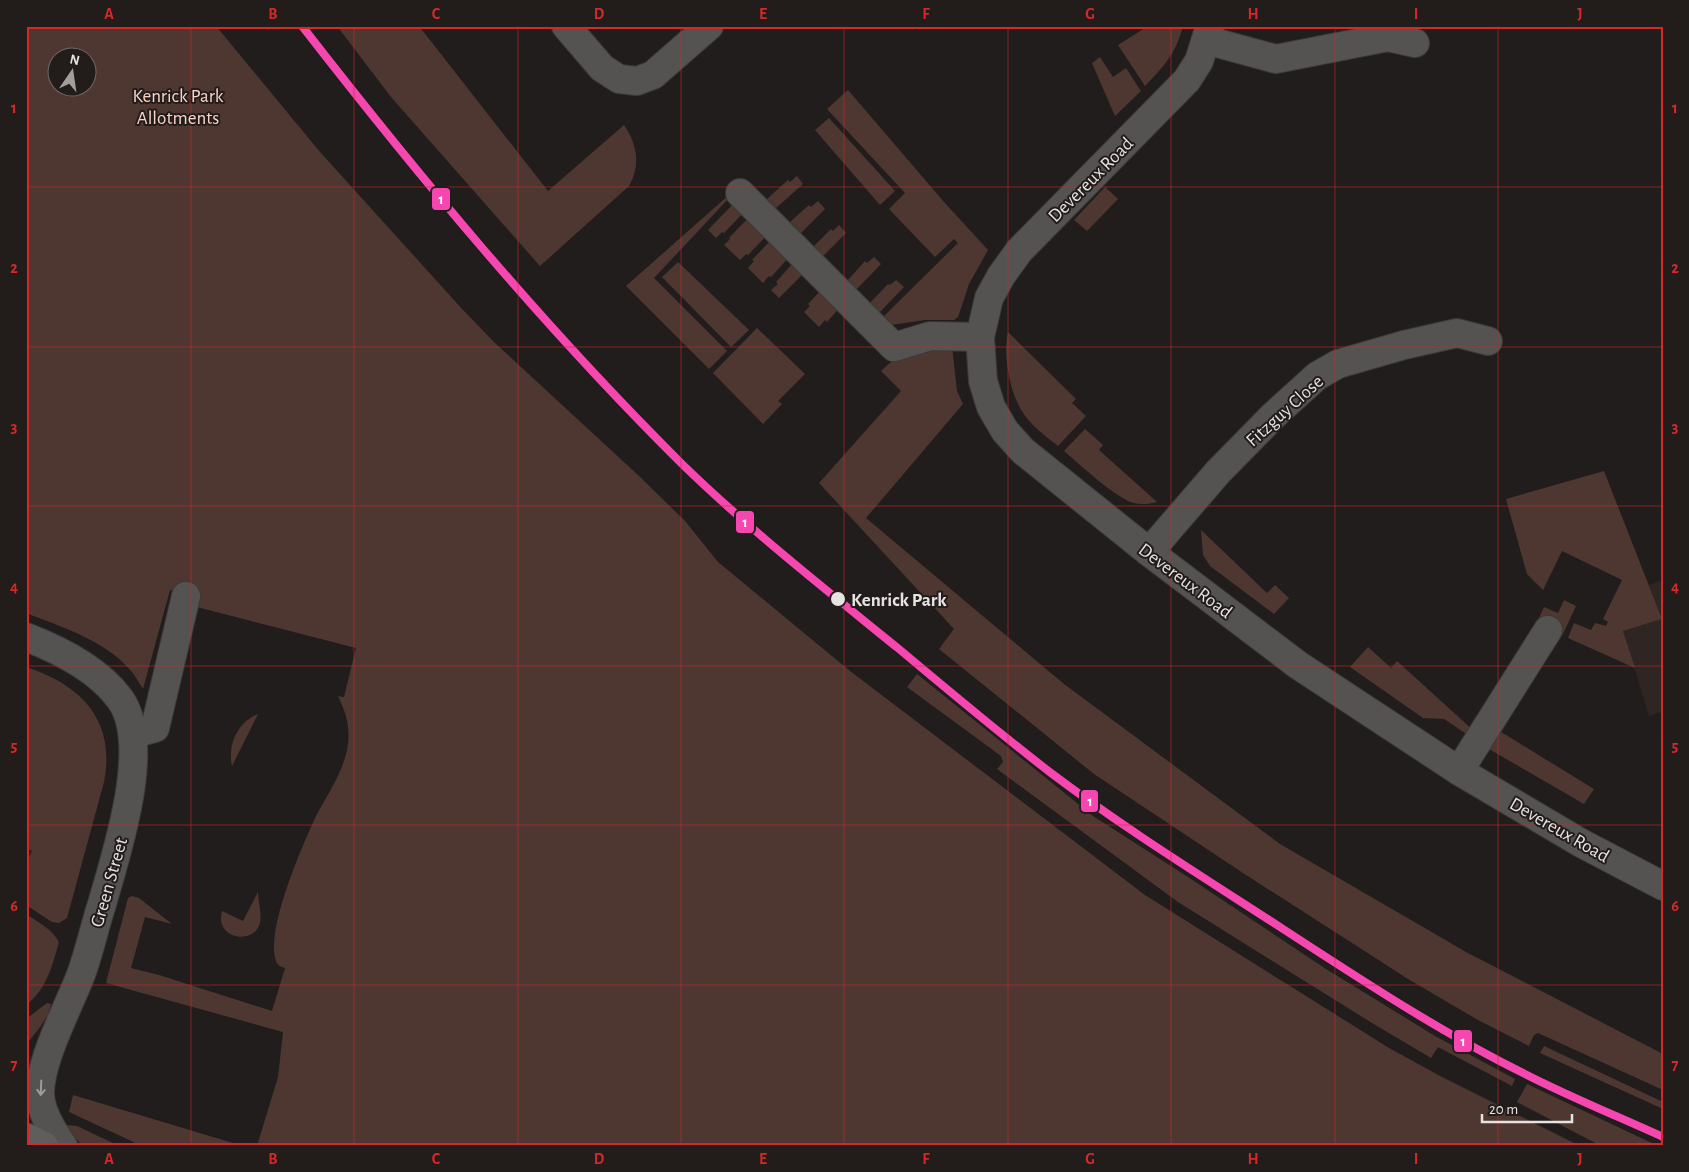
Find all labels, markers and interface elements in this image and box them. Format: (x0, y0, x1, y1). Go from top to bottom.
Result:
text: A (104, 6, 114, 22)
text: B (268, 6, 278, 22)
text: C (432, 6, 441, 22)
text: D (594, 6, 605, 22)
text: E (759, 6, 767, 22)
text: F (922, 6, 930, 22)
text: G (1085, 6, 1095, 22)
text: H (1247, 6, 1259, 22)
text: I (1414, 6, 1418, 22)
text: J (1577, 6, 1583, 22)
north arrow (48, 48, 98, 98)
text: N (68, 52, 81, 68)
park label: Kenrick Park Allotments (133, 87, 224, 128)
text: 1 (11, 100, 17, 116)
text: 1 (1672, 100, 1678, 116)
street label: Devereux Road (1045, 134, 1137, 226)
line badge: 1 (431, 187, 451, 211)
text: 1 (438, 193, 444, 207)
text: 2 (10, 260, 18, 276)
text: 2 (1671, 260, 1679, 276)
street label: Fitzguy Close (1243, 372, 1327, 450)
text: 3 (11, 419, 18, 435)
text: 3 (1672, 419, 1679, 435)
line badge: 1 (735, 510, 755, 534)
text: 1 (742, 516, 748, 530)
street label: Devereux Road (1135, 540, 1235, 622)
text: 4 (10, 579, 18, 595)
text: 4 (1671, 579, 1679, 595)
marker: Kenrick Park (829, 590, 847, 608)
place label: Kenrick Park (851, 591, 947, 610)
text: 5 (11, 738, 18, 754)
text: 5 (1672, 738, 1679, 754)
line badge: 1 (1080, 789, 1099, 813)
street label: Devereux Road (1506, 794, 1612, 866)
text: 1 (1087, 795, 1093, 809)
street label: Green Street (88, 835, 131, 929)
text: 6 (10, 898, 18, 914)
text: 6 (1671, 898, 1679, 914)
line badge: 1 (1453, 1029, 1473, 1053)
text: 1 (1460, 1035, 1466, 1049)
text: 7 (11, 1057, 18, 1073)
text: 7 (1672, 1057, 1679, 1073)
one-way arrow (36, 1080, 46, 1096)
scale bar (1482, 1092, 1572, 1124)
text: 20 m (1489, 1102, 1518, 1117)
text: A (104, 1151, 114, 1167)
text: B (268, 1151, 278, 1167)
text: C (432, 1151, 441, 1167)
text: D (594, 1151, 605, 1167)
text: E (759, 1151, 767, 1167)
text: F (922, 1151, 930, 1167)
text: G (1085, 1151, 1095, 1167)
text: H (1247, 1151, 1259, 1167)
text: I (1414, 1151, 1418, 1167)
text: J (1577, 1151, 1583, 1167)

